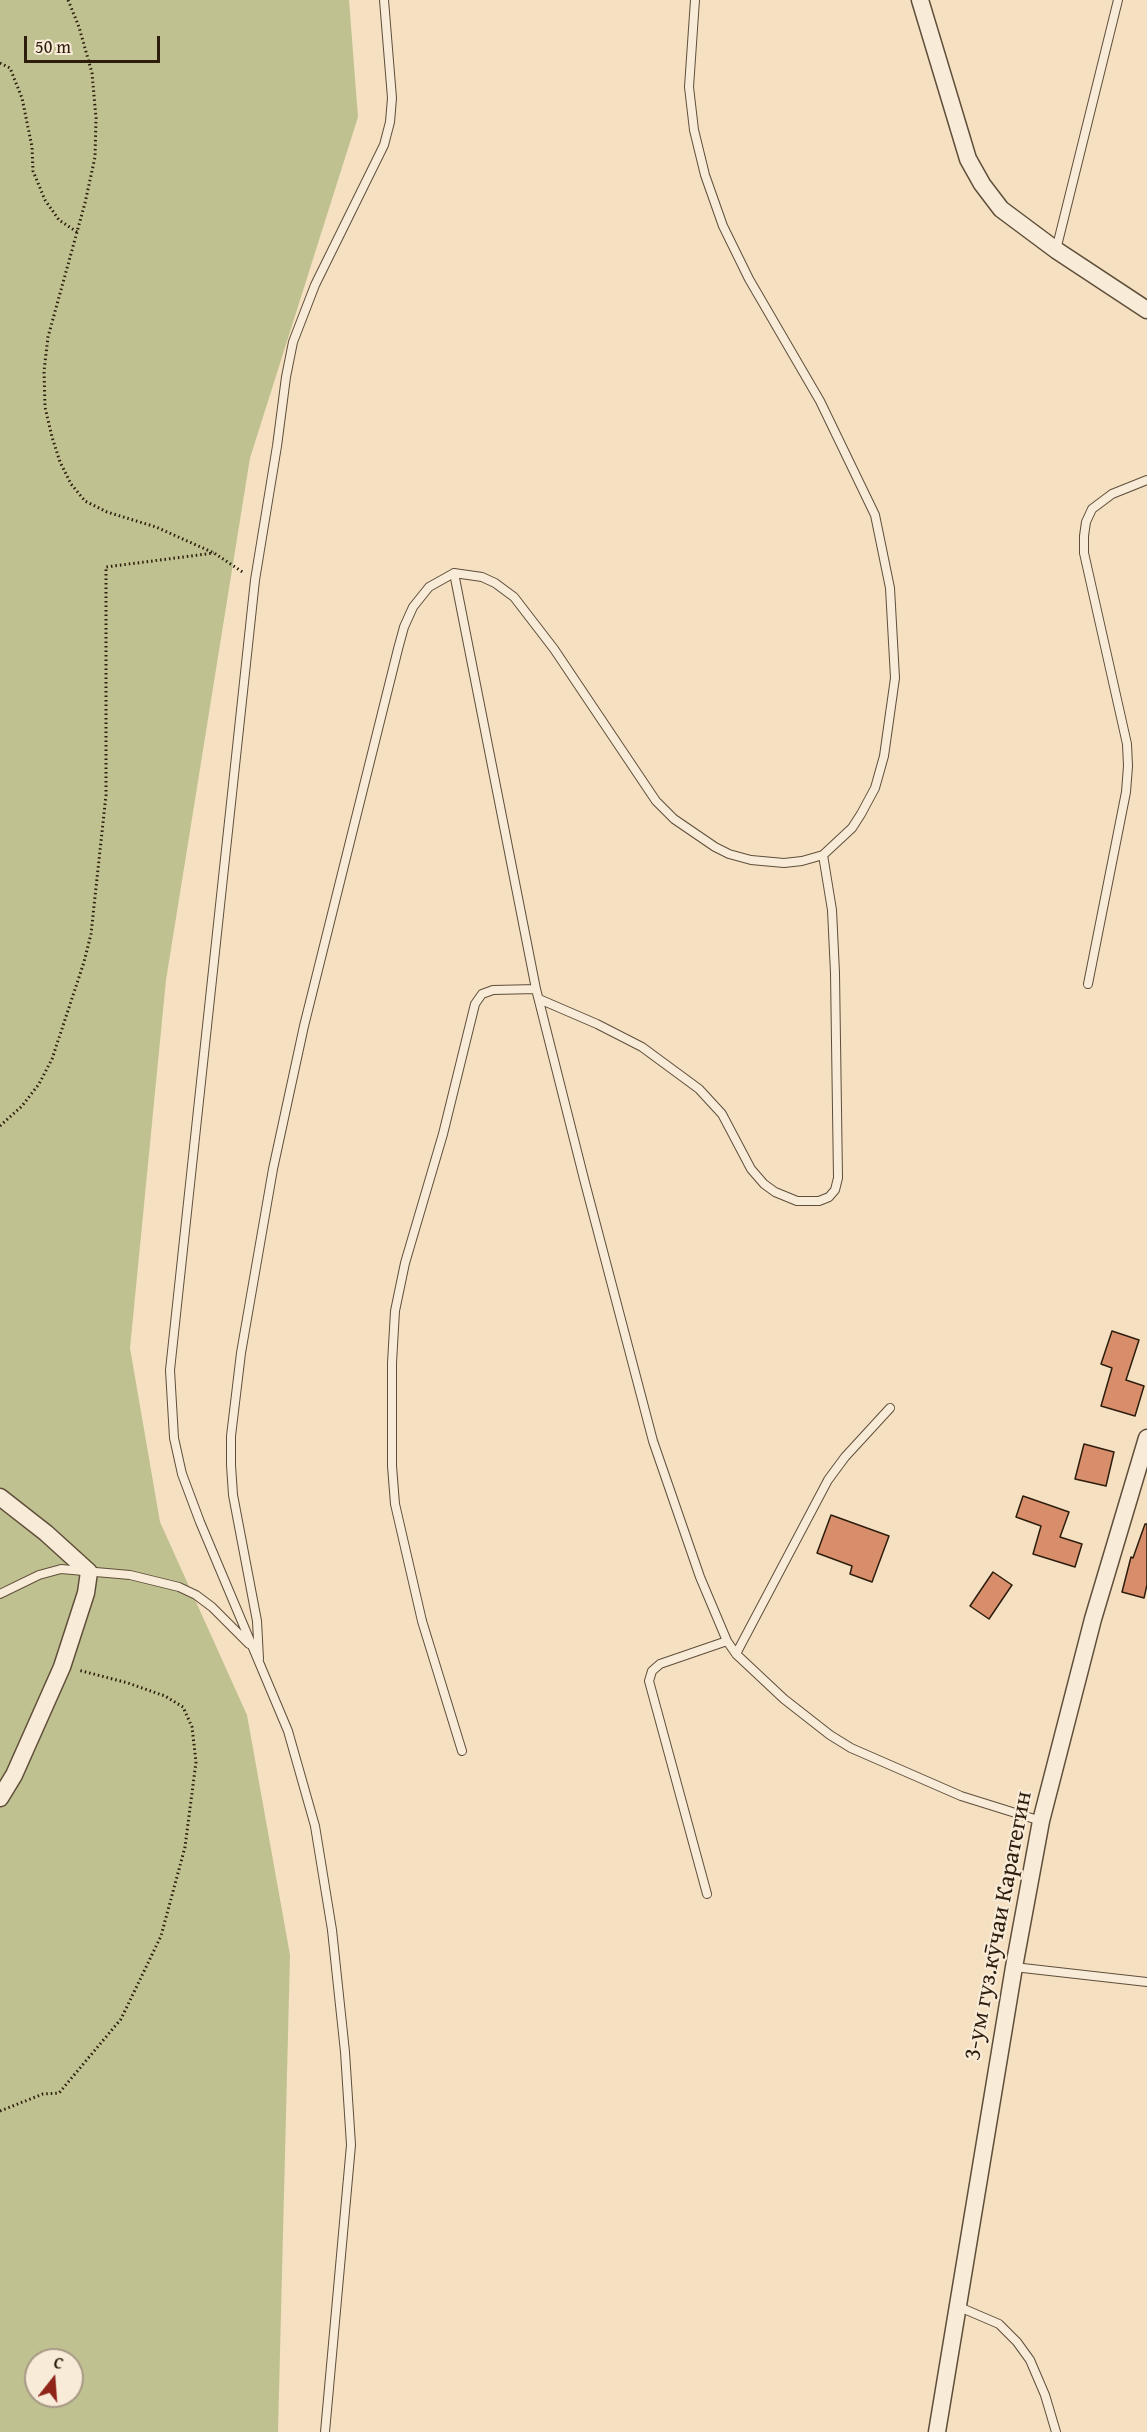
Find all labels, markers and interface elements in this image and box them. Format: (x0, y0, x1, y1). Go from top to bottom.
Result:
scale bar (27, 24, 164, 62)
text: 50 m (35, 33, 71, 60)
street label: 3-ум гуз.кӯчаи Каратегин (959, 1789, 1039, 2063)
north arrow (24, 2348, 84, 2408)
text: С (51, 2350, 67, 2375)

